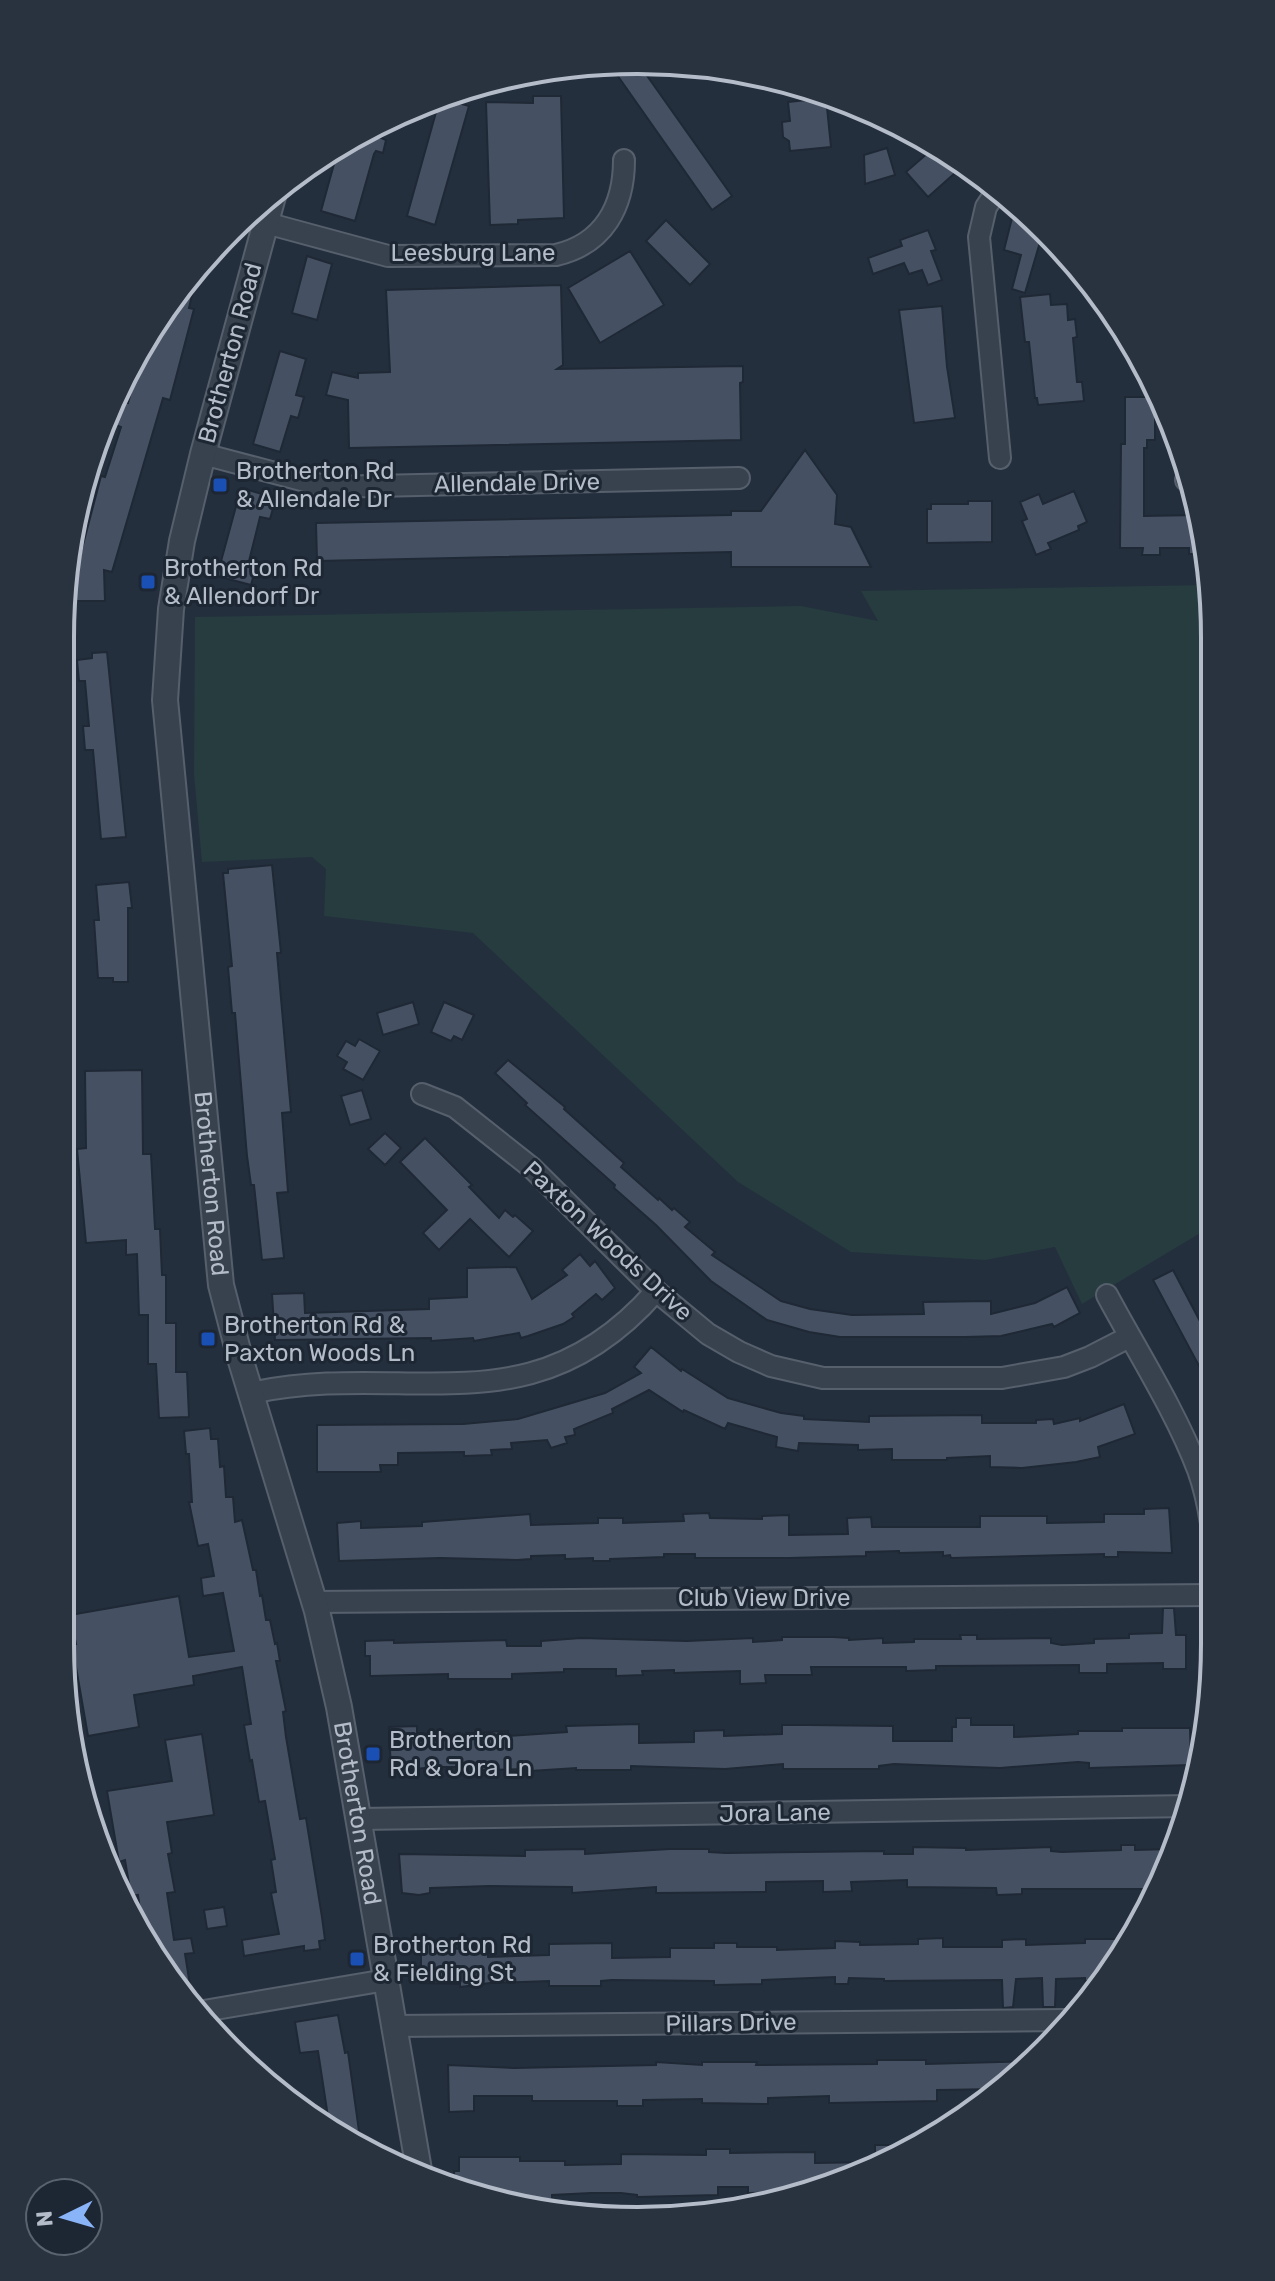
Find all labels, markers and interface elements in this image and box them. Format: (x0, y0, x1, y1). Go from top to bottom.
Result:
street label: Leesburg Lane (391, 239, 555, 267)
street label: Brotherton Road (192, 260, 268, 446)
place label: Brotherton Rd & Allendale Dr (236, 457, 395, 513)
street label: Allendale Drive (434, 468, 600, 498)
marker: Brotherton Rd & Allendale Dr (211, 476, 229, 494)
place label: Brotherton Rd & Allendorf Dr (164, 554, 323, 610)
marker: Brotherton Rd & Allendorf Dr (139, 573, 157, 591)
street label: Brotherton Road (189, 1090, 234, 1277)
street label: Paxton Woods Drive (518, 1155, 698, 1327)
place label: Brotherton Rd & Paxton Woods Ln (224, 1311, 415, 1367)
marker: Brotherton Rd & Paxton Woods Ln (199, 1330, 217, 1348)
street label: Club View Drive (678, 1584, 850, 1612)
street label: Brotherton Road (328, 1719, 387, 1907)
place label: Brotherton Rd & Jora Ln (389, 1726, 532, 1782)
marker: Brotherton Rd & Jora Ln (364, 1745, 382, 1763)
street label: Jora Lane (719, 1798, 831, 1828)
place label: Brotherton Rd & Fielding St (373, 1931, 532, 1987)
marker: Brotherton Rd & Fielding St (348, 1950, 366, 1968)
street label: Pillars Drive (665, 2008, 797, 2038)
north arrow (24, 2177, 104, 2257)
text: N (30, 2210, 59, 2228)

